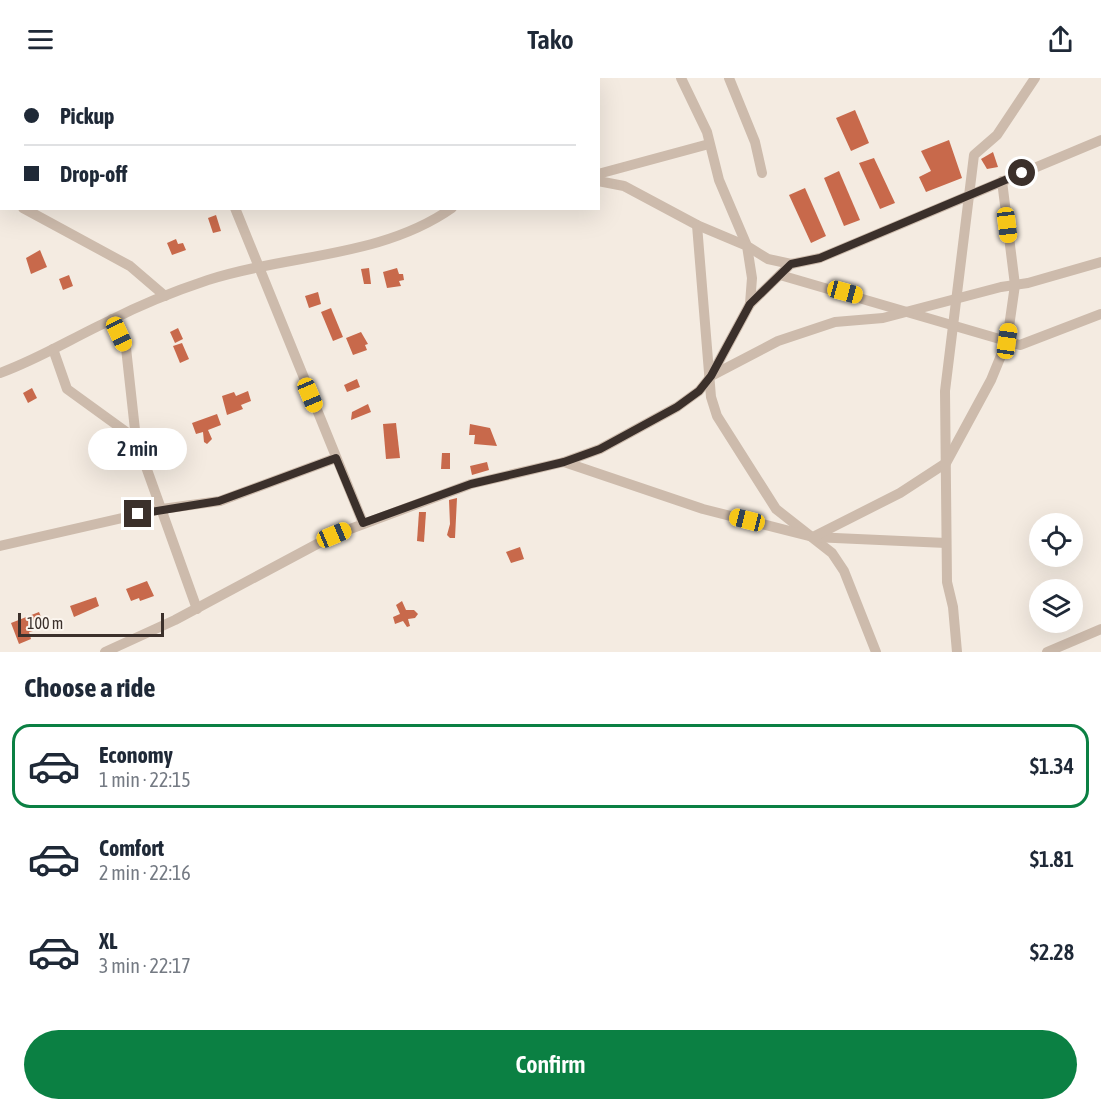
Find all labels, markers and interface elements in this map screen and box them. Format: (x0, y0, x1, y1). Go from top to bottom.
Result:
icon: menu (24, 23, 57, 56)
icon: share (1044, 23, 1077, 56)
text: Tako (527, 24, 574, 55)
text: Pickup (60, 103, 115, 129)
route start (1008, 159, 1035, 186)
text: Drop-off (60, 161, 127, 187)
car (996, 206, 1018, 244)
car (825, 279, 865, 305)
car (103, 314, 135, 354)
car (996, 322, 1018, 360)
car (295, 375, 325, 415)
callout: 2 min (88, 427, 188, 469)
text: 2 min (117, 437, 158, 460)
route end (124, 500, 151, 527)
car (727, 507, 767, 533)
map controls (1029, 513, 1083, 633)
button: locate (1029, 513, 1083, 567)
car (314, 520, 354, 550)
button: layers (1029, 579, 1083, 633)
scale bar (18, 610, 164, 638)
text: 100 m (27, 614, 63, 632)
text: Choose a ride (24, 672, 156, 703)
icon: car (27, 739, 81, 793)
text: Economy (99, 742, 173, 768)
text: $1.34 (1030, 753, 1074, 779)
text: 1 min · 22:15 (99, 768, 191, 791)
icon: car (27, 832, 81, 886)
text: Comfort (99, 835, 164, 861)
text: $1.81 (1030, 846, 1074, 872)
text: 2 min · 22:16 (99, 861, 191, 884)
icon: car (27, 925, 81, 979)
text: XL (99, 928, 117, 954)
text: $2.28 (1030, 939, 1074, 965)
text: 3 min · 22:17 (99, 954, 191, 977)
button: Confirm (24, 1030, 1077, 1099)

